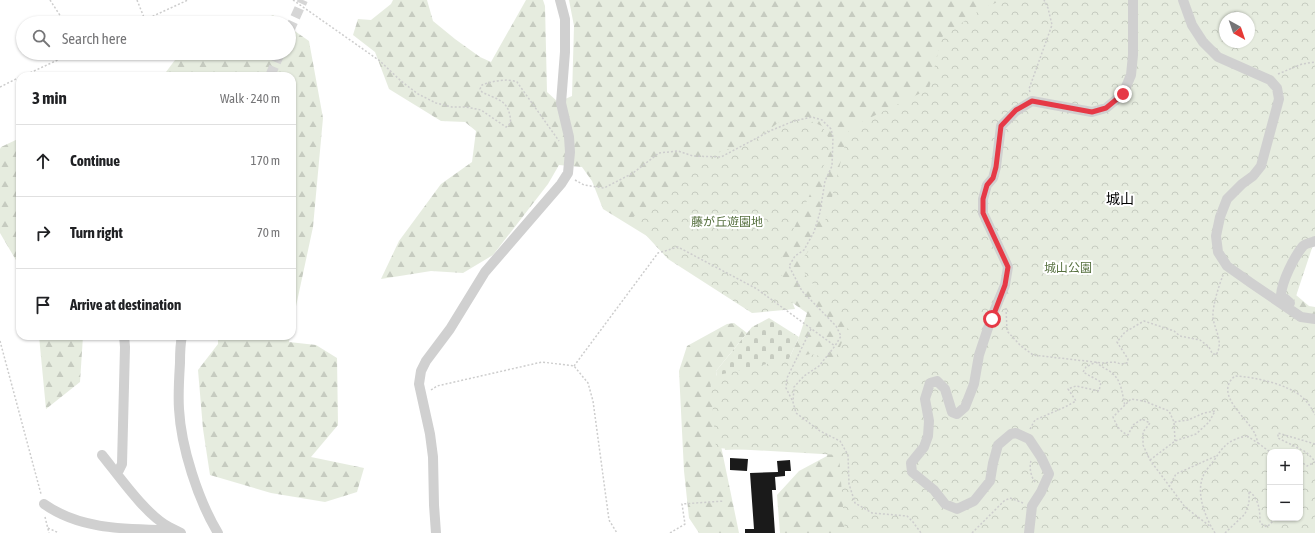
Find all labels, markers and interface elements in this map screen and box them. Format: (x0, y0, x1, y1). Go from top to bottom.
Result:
north arrow (1219, 12, 1255, 48)
search box (16, 16, 296, 60)
icon: search (30, 27, 52, 49)
text: Search here (62, 30, 127, 47)
route end (1114, 85, 1132, 103)
text: 3 min (32, 88, 67, 108)
text: Walk · 240 m (220, 91, 280, 106)
icon: ahead (32, 150, 54, 172)
text: Continue (70, 152, 120, 169)
text: 170 m (251, 153, 280, 168)
district label: 城山 (1106, 191, 1134, 207)
park label: 藤が丘遊園地 (691, 215, 763, 229)
icon: right (32, 222, 54, 244)
text: Turn right (70, 224, 123, 241)
text: 70 m (257, 225, 280, 240)
park label: 城山公園 (1044, 261, 1092, 275)
icon: arrive (32, 294, 54, 316)
text: Arrive at destination (70, 296, 181, 313)
route start (983, 310, 1001, 328)
map controls (1267, 449, 1303, 521)
button: + (1267, 449, 1303, 485)
button: − (1267, 485, 1303, 521)

